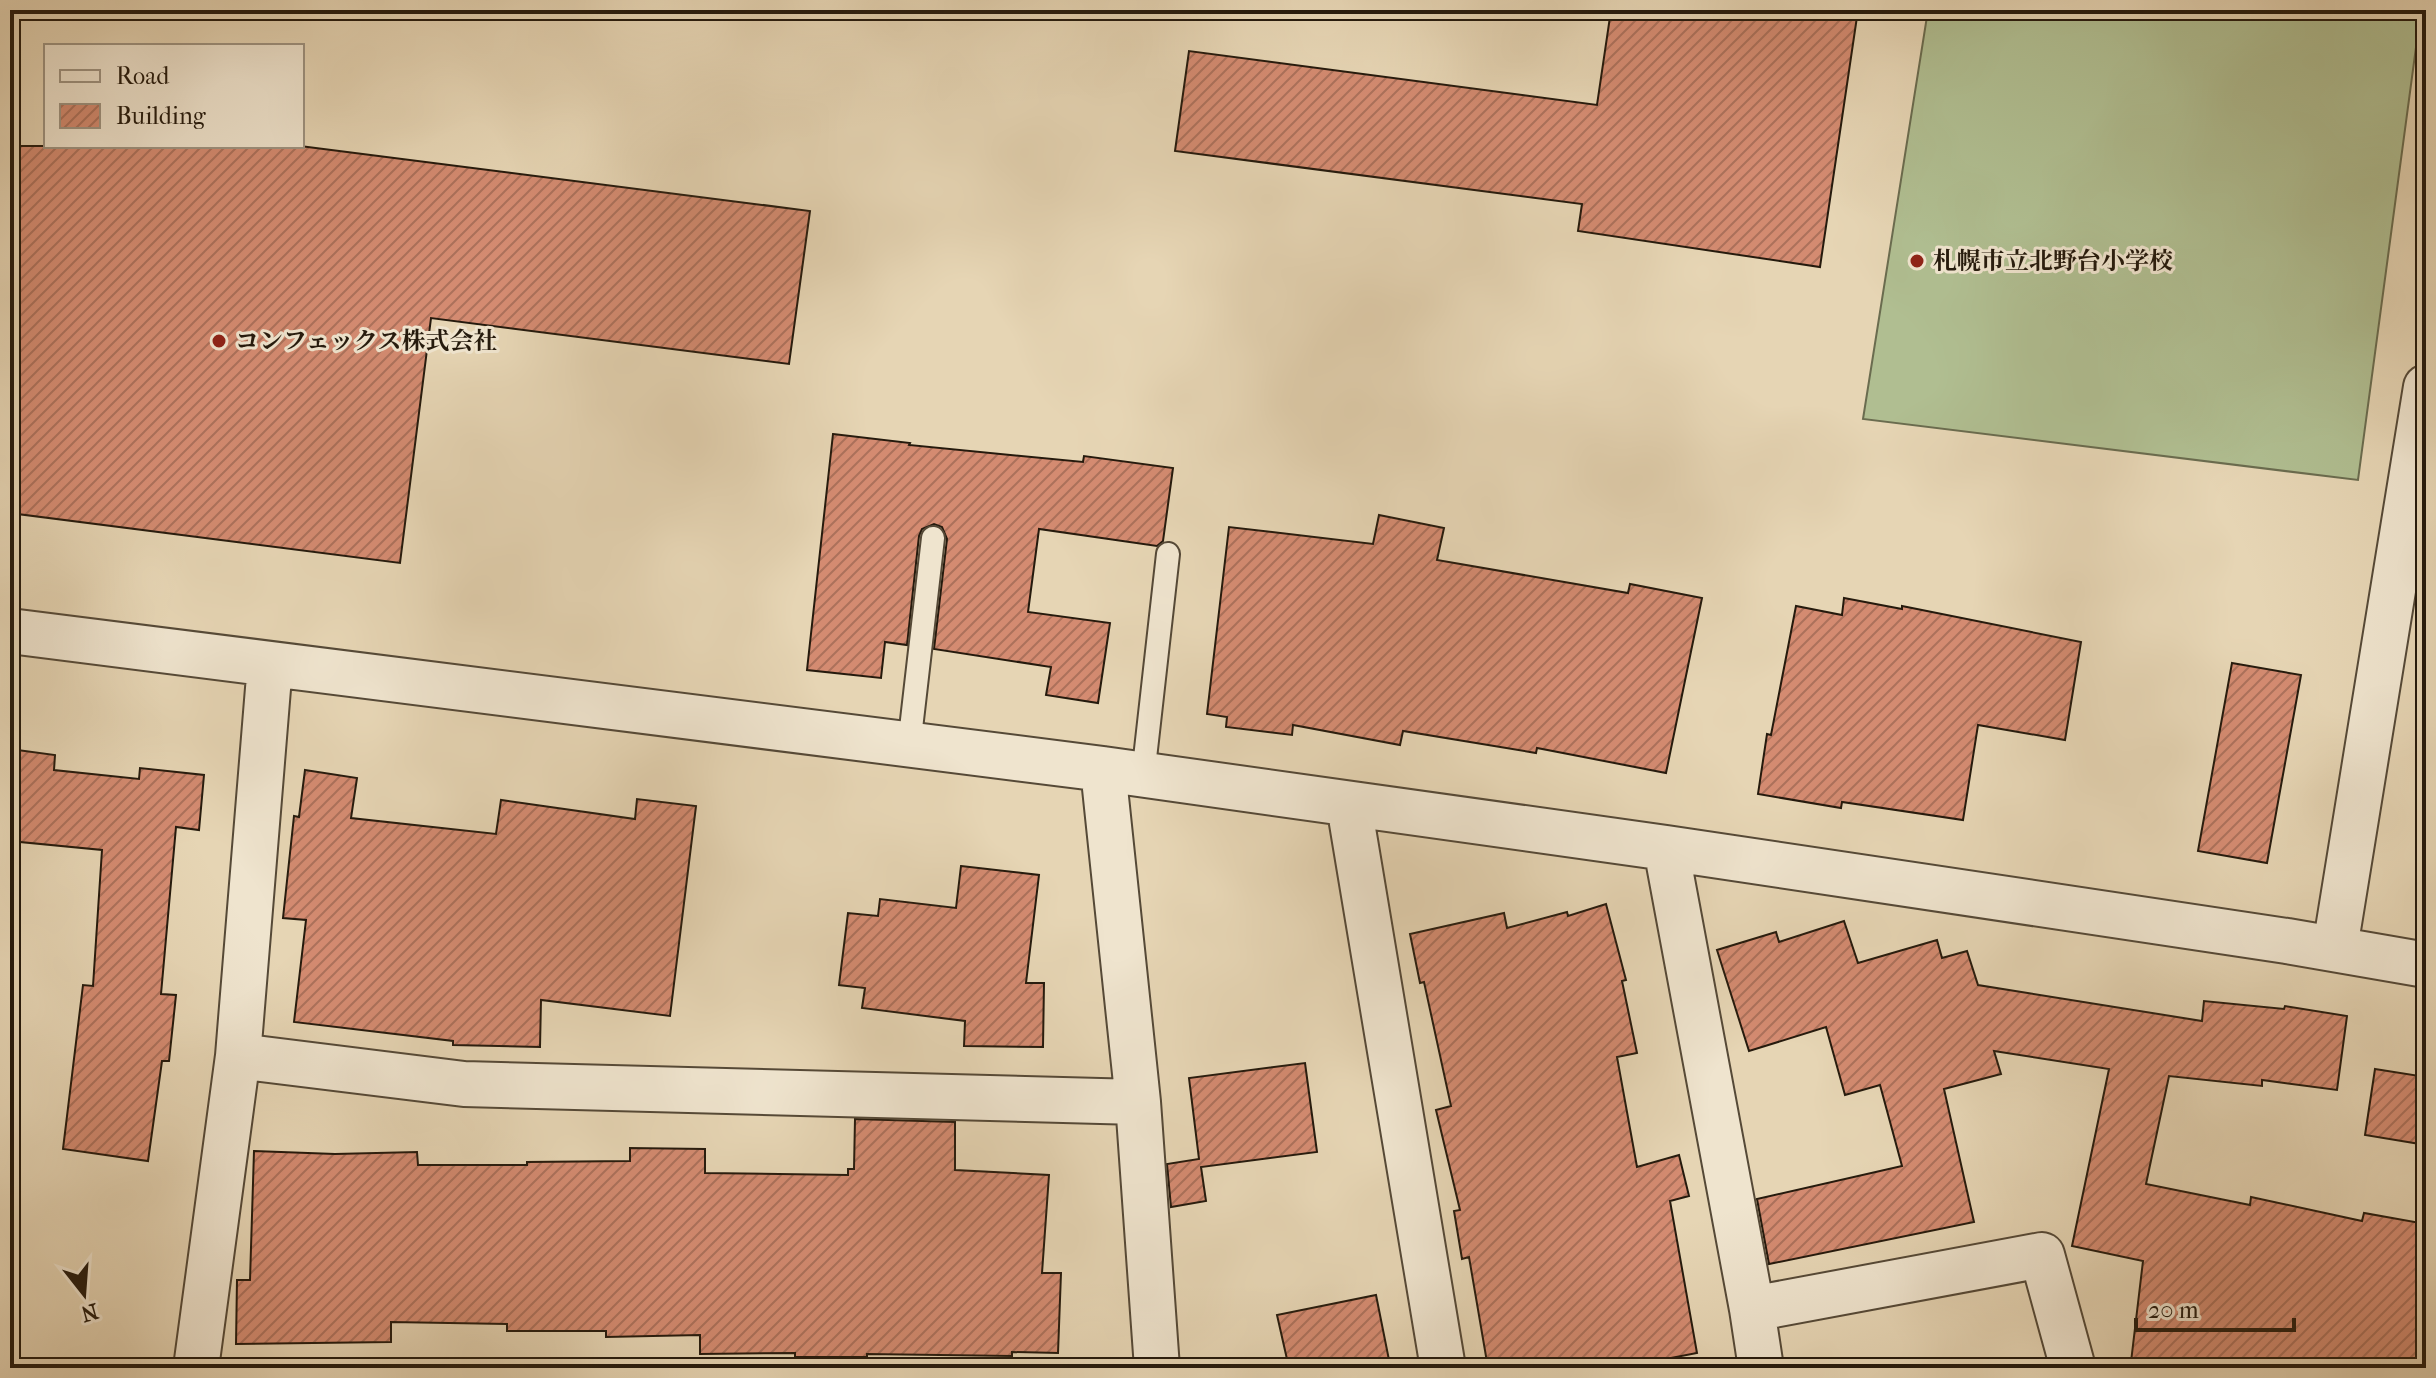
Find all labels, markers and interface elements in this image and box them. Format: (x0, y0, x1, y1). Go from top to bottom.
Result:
legend (44, 44, 304, 148)
text: Road (116, 62, 170, 90)
text: Building (116, 102, 207, 130)
place label: 札幌市立北野台小学校 (1933, 247, 2173, 275)
marker: 札幌市立北野台小学校 (1908, 252, 1926, 270)
place label: コンフェックス株式会社 (235, 327, 498, 355)
marker: コンフェックス株式会社 (210, 332, 228, 350)
north arrow (44, 1254, 124, 1334)
scale bar (2136, 1282, 2294, 1332)
text: 20 m (2148, 1296, 2199, 1324)
text: N (77, 1297, 101, 1327)

